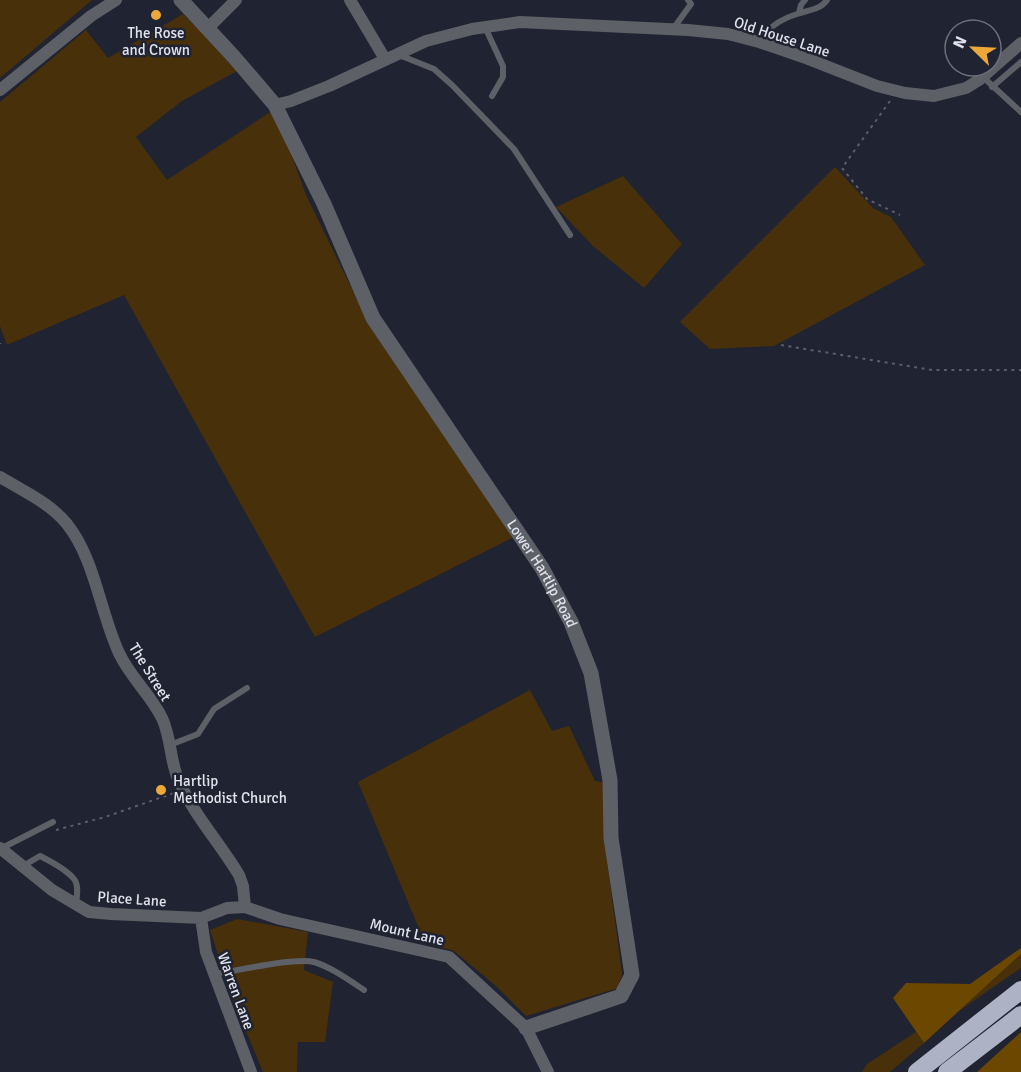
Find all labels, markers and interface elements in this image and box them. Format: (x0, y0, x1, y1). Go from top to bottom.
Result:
marker: The Rose and Crown (149, 8, 163, 22)
street label: Old House Lane (732, 13, 832, 61)
north arrow (943, 18, 1003, 78)
place label: The Rose and Crown (122, 24, 190, 59)
text: N (949, 33, 972, 51)
street label: Lower Hartlip Road (503, 516, 581, 630)
street label: The Street (125, 639, 175, 705)
place label: Hartlip Methodist Church (173, 772, 287, 807)
marker: Hartlip Methodist Church (154, 783, 168, 797)
street label: Place Lane (97, 888, 167, 910)
street label: Mount Lane (368, 915, 446, 949)
street label: Warren Lane (214, 950, 258, 1032)

